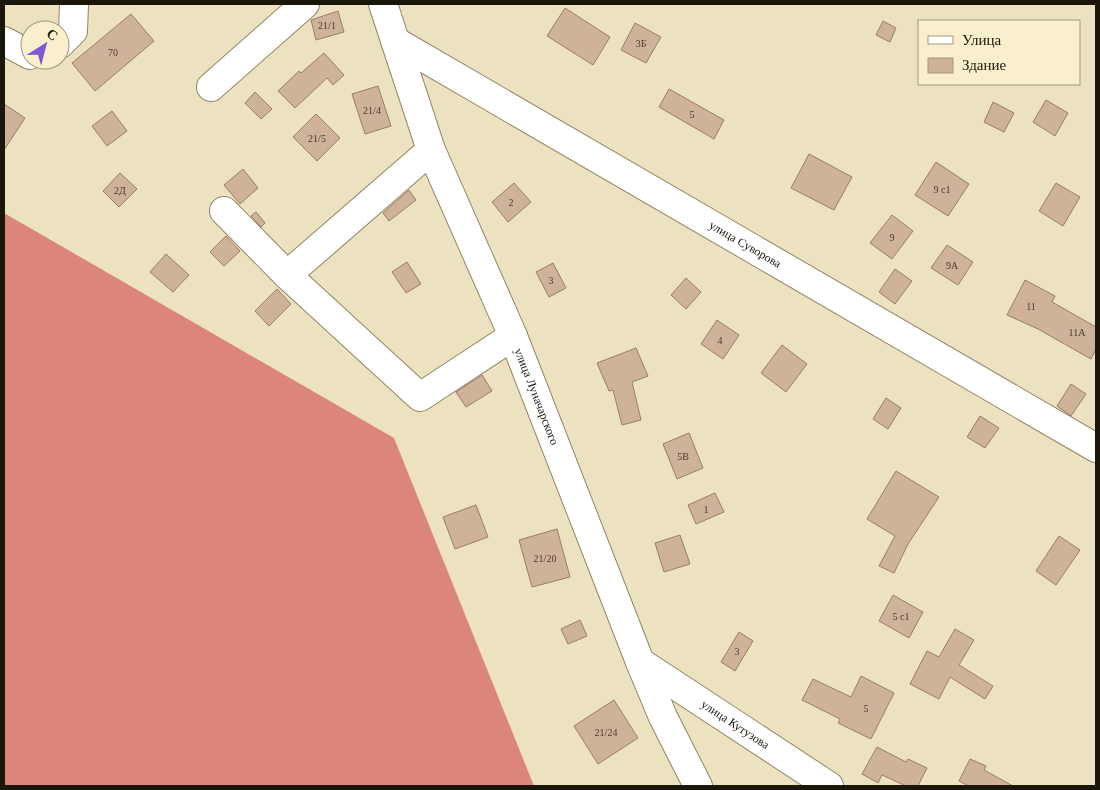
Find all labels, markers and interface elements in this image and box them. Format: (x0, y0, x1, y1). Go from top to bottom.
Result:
north arrow (20, 20, 70, 70)
house number: 21/1 (318, 20, 336, 31)
legend (918, 20, 1080, 85)
text: С (44, 26, 61, 44)
text: Улица (962, 32, 1001, 48)
house number: 3Б (636, 38, 647, 49)
house number: 70 (108, 47, 118, 58)
text: Здание (962, 57, 1006, 73)
house number: 21/4 (363, 105, 381, 116)
house number: 5 (690, 109, 695, 120)
house number: 21/5 (308, 133, 326, 144)
house number: 9 с1 (934, 184, 950, 195)
house number: 2Д (114, 185, 126, 196)
house number: 2 (509, 197, 514, 208)
street label: улица Суворова (707, 218, 784, 271)
house number: 9 (890, 232, 895, 243)
house number: 9А (946, 260, 959, 271)
house number: 3 (549, 275, 554, 286)
house number: 11 (1026, 301, 1036, 312)
house number: 11А (1069, 327, 1086, 338)
house number: 4 (718, 335, 723, 346)
street label: улица Луначарского (512, 346, 562, 447)
house number: 5В (677, 451, 689, 462)
house number: 1 (704, 504, 709, 515)
house number: 21/20 (534, 553, 556, 564)
house number: 5 с1 (893, 611, 909, 622)
house number: 3 (735, 646, 740, 657)
street label: улица Кутузова (699, 697, 772, 752)
house number: 5 (864, 703, 869, 714)
house number: 21/24 (595, 727, 617, 738)

